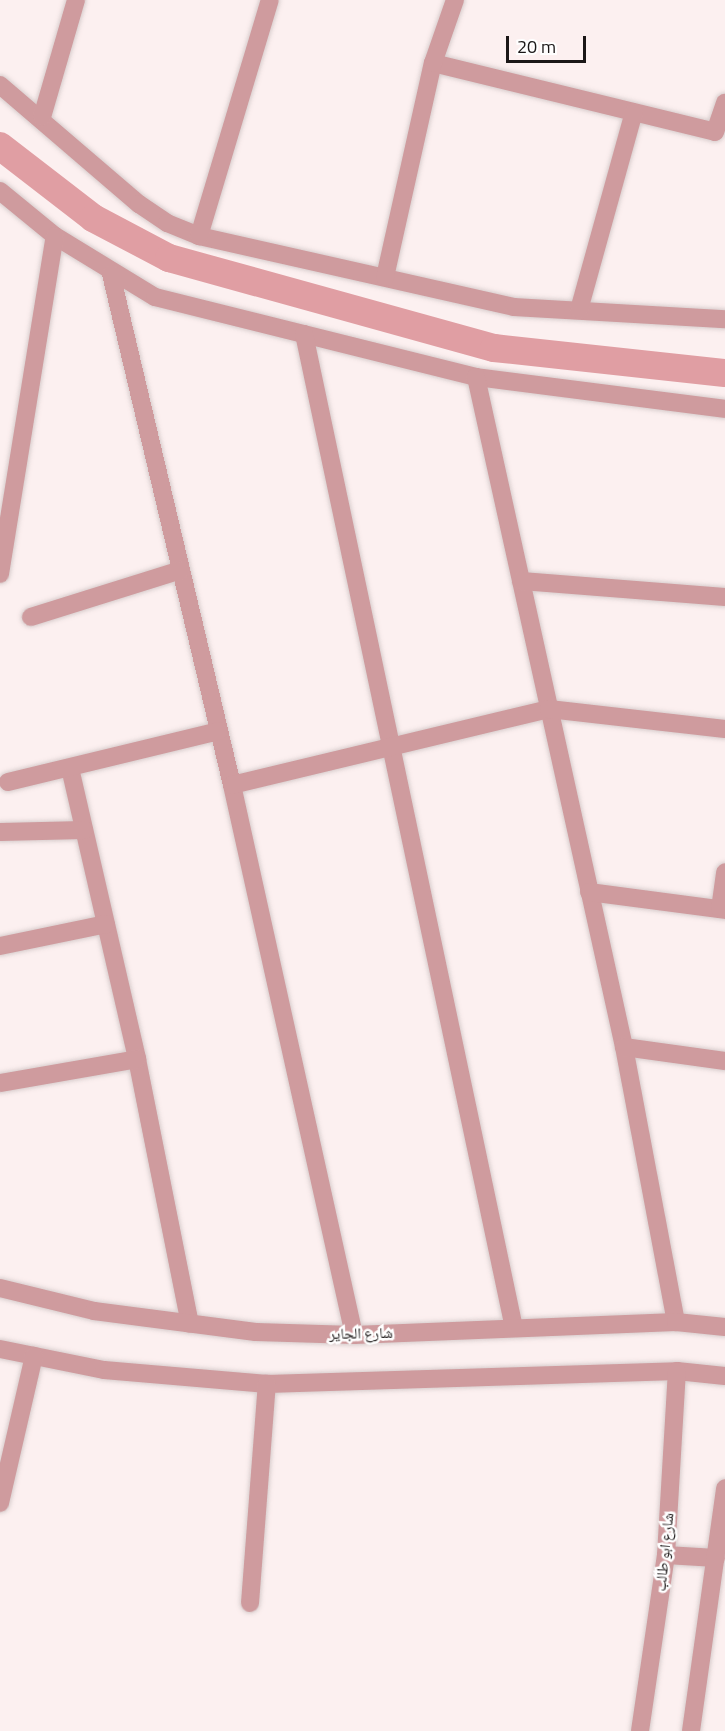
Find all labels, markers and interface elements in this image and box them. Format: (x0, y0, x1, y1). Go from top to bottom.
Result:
scale bar (509, 24, 588, 62)
text: 20 m (517, 33, 556, 60)
street label: شارع الجاير (329, 1323, 393, 1343)
street label: شارع ابو طالب (651, 1512, 677, 1592)

